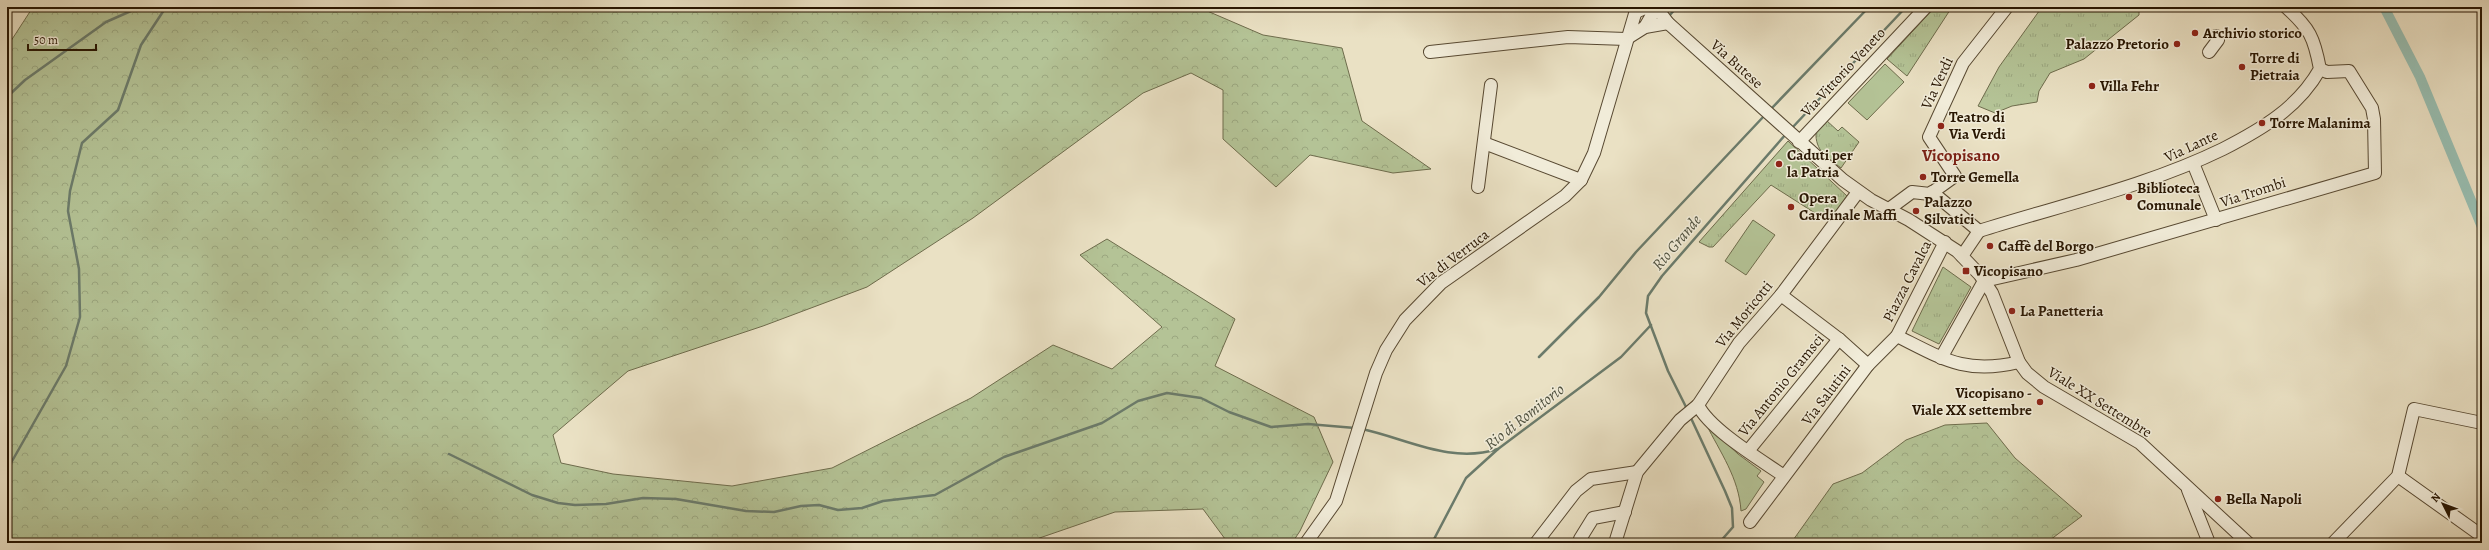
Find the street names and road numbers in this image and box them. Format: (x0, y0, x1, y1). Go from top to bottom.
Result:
street label: Via Vittorio Veneto (1796, 23, 1890, 122)
street label: Via Butese (1706, 34, 1768, 93)
street label: Via Verdi (1916, 54, 1958, 113)
street label: Via Lante (2160, 125, 2221, 168)
street label: Via Trombi (2217, 172, 2288, 212)
street label: Via di Verruca (1412, 224, 1493, 292)
street label: Piazza Cavalca (1878, 237, 1936, 325)
street label: Via Moricotti (1710, 276, 1777, 352)
street label: Via Antonio Gramsci (1733, 330, 1828, 441)
street label: Via Salutini (1796, 361, 1855, 430)
street label: Viale XX Settembre (2043, 361, 2156, 442)

